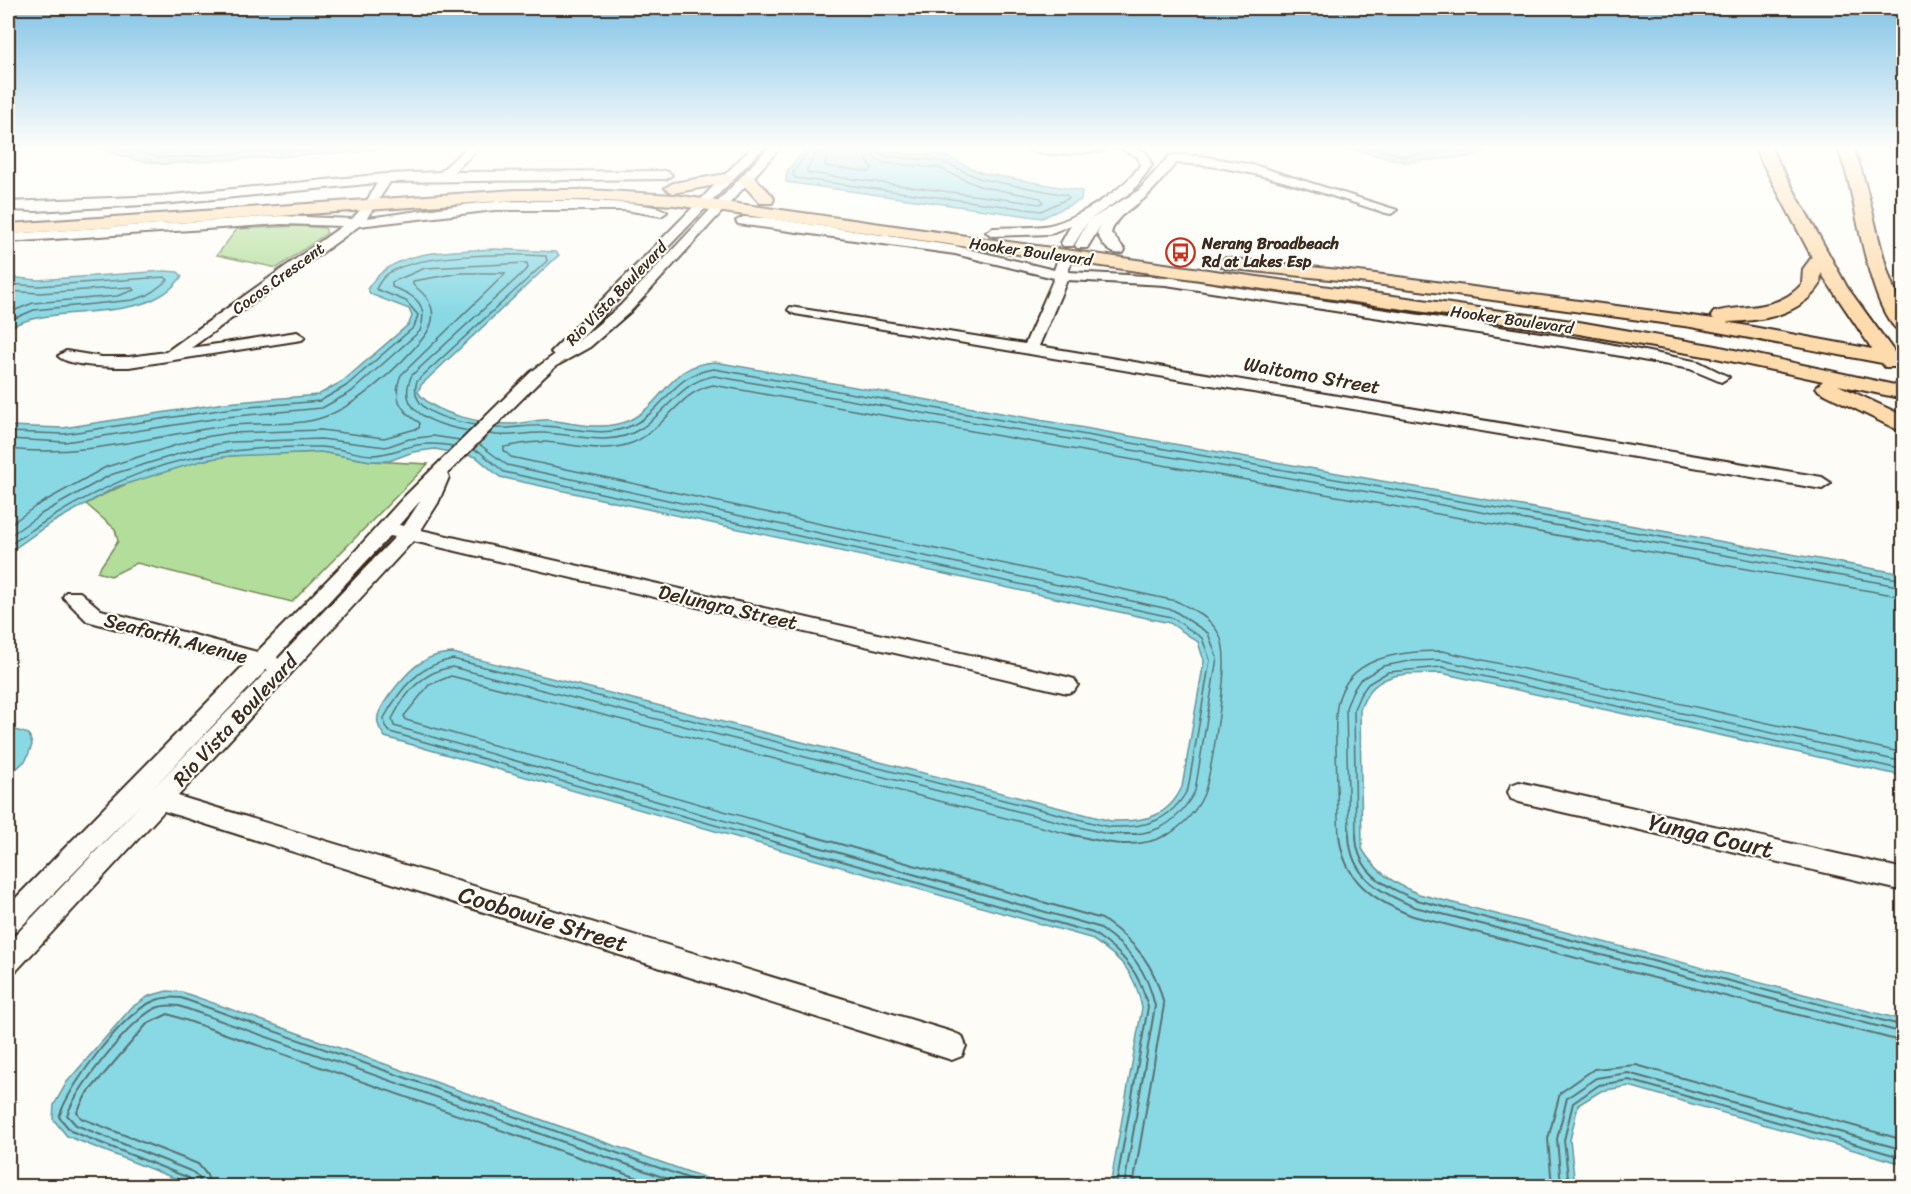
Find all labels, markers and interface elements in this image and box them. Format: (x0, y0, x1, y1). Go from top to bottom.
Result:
street label: Hooker Boulevard (967, 229, 1096, 275)
place label: Nerang Broadbeach Rd at Lakes Esp (1201, 229, 1340, 276)
street label: Rio Vista Boulevard (558, 233, 675, 353)
street label: Cocos Crescent (226, 235, 331, 322)
bus stop icon: Nerang Broadbeach Rd at Lakes Esp (1165, 236, 1197, 268)
street label: Hooker Boulevard (1448, 297, 1577, 343)
street label: Waitomo Street (1241, 346, 1383, 405)
street label: Delungra Street (655, 574, 801, 641)
street label: Seaforth Avenue (100, 602, 252, 675)
street label: Rio Vista Boulevard (164, 645, 308, 795)
street label: Yunga Court (1644, 801, 1778, 871)
street label: Coobowie Street (453, 873, 633, 965)

